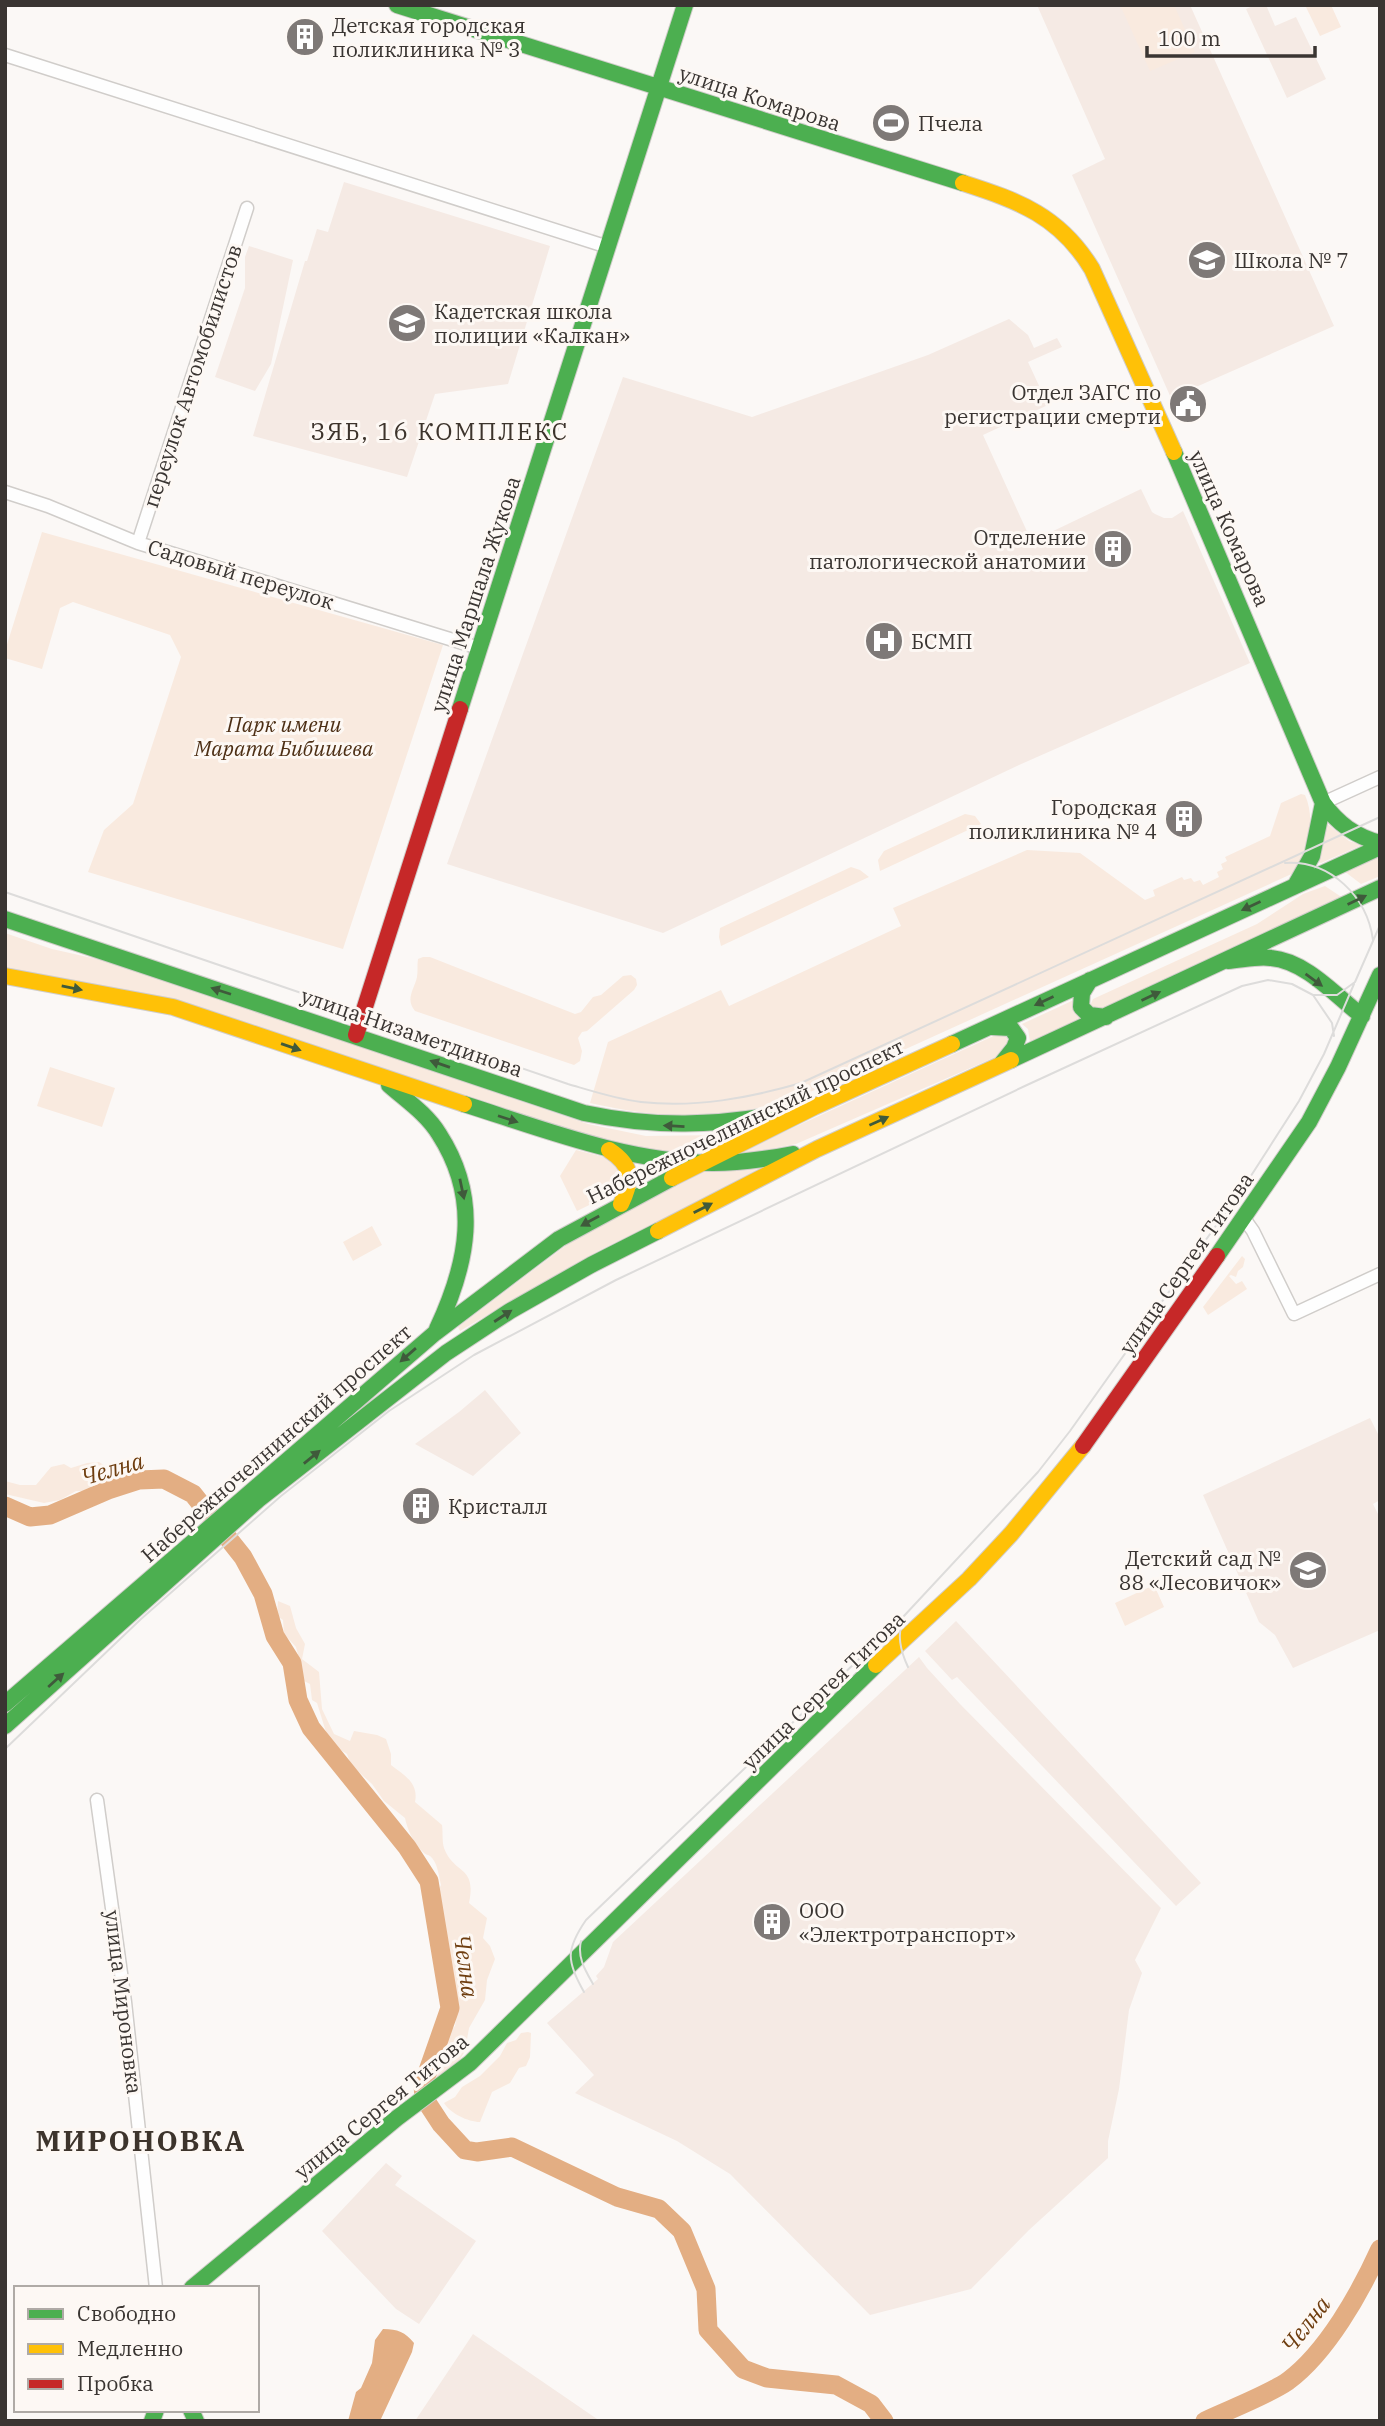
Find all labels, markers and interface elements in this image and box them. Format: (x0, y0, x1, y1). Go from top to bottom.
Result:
place label: Детская городская поликлиника № 3 (332, 11, 526, 63)
scale bar (1147, 14, 1315, 58)
building icon: Детская городская поликлиника № 3 (284, 16, 326, 58)
text: 100 m (1158, 24, 1221, 52)
street label: улица Комарова (676, 59, 844, 137)
sports icon: Пчела (870, 102, 912, 144)
place label: Пчела (918, 109, 983, 137)
school or university icon: Школа № 7 (1186, 239, 1228, 281)
street label: переулок Автомобилистов (136, 241, 248, 511)
place label: Школа № 7 (1234, 246, 1349, 274)
place label: Кадетская школа полиции «Калкан» (434, 297, 630, 349)
school or university icon: Кадетская школа полиции «Калкан» (386, 302, 428, 344)
place label: Отдел ЗАГС по регистрации смерти (944, 378, 1161, 430)
public building icon: Отдел ЗАГС по регистрации смерти (1167, 383, 1209, 425)
district label: ЗЯБ, 16 КОМПЛЕКС (311, 415, 569, 447)
street label: улица Комарова (1183, 445, 1277, 611)
street label: улица Маршала Жукова (424, 472, 526, 716)
place label: Отделение патологической анатомии (809, 523, 1086, 575)
building icon: Отделение патологической анатомии (1092, 528, 1134, 570)
street label: Садовый переулок (145, 532, 337, 616)
hospital icon: БСМП (863, 620, 905, 662)
place label: БСМП (911, 627, 973, 655)
park label: Парк имени Марата Бибишева (194, 710, 374, 762)
place label: Городская поликлиника № 4 (968, 793, 1157, 845)
building icon: Городская поликлиника № 4 (1163, 798, 1205, 840)
one-way arrow (1347, 894, 1367, 905)
one-way arrow (1241, 900, 1261, 912)
one-way arrow (1304, 973, 1323, 987)
street label: улица Низаметдинова (297, 981, 527, 1083)
one-way arrow (61, 983, 83, 994)
one-way arrow (211, 985, 232, 996)
one-way arrow (1141, 991, 1161, 1002)
one-way arrow (1034, 995, 1054, 1007)
street label: Набережночелнинский проспект (582, 1032, 908, 1210)
one-way arrow (281, 1042, 302, 1053)
one-way arrow (430, 1058, 451, 1069)
one-way arrow (497, 1114, 518, 1124)
one-way arrow (869, 1115, 889, 1127)
one-way arrow (662, 1120, 684, 1131)
street label: улица Сергея Титова (1112, 1166, 1260, 1360)
one-way arrow (457, 1178, 468, 1200)
one-way arrow (693, 1202, 713, 1213)
one-way arrow (580, 1215, 599, 1227)
one-way arrow (493, 1309, 513, 1322)
street label: Набережночелнинский проспект (135, 1318, 417, 1568)
one-way arrow (400, 1348, 418, 1363)
water label: Челна (77, 1445, 147, 1491)
one-way arrow (303, 1450, 320, 1465)
building icon: Кристалл (400, 1485, 442, 1527)
place label: Кристалл (448, 1492, 548, 1520)
place label: Детский сад № 88 «Лесовичок» (1119, 1544, 1281, 1596)
school or university icon: Детский сад № 88 «Лесовичок» (1287, 1549, 1329, 1591)
street label: улица Сергея Титова (735, 1605, 911, 1775)
one-way arrow (47, 1672, 65, 1688)
place label: ООО «Электротранспорт» (799, 1896, 1016, 1948)
building icon: ООО «Электротранспорт» (751, 1901, 793, 1943)
street label: улица Мироновка (99, 1908, 149, 2096)
water label: Челна (448, 1932, 486, 2000)
street label: улица Сергея Титова (288, 2027, 474, 2185)
district label: МИРОНОВКА (36, 2122, 246, 2159)
legend (14, 2286, 259, 2412)
water label: Челна (1274, 2289, 1337, 2358)
text: Свободно (77, 2299, 176, 2327)
text: Медленно (77, 2334, 183, 2362)
text: Пробка (77, 2369, 154, 2397)

